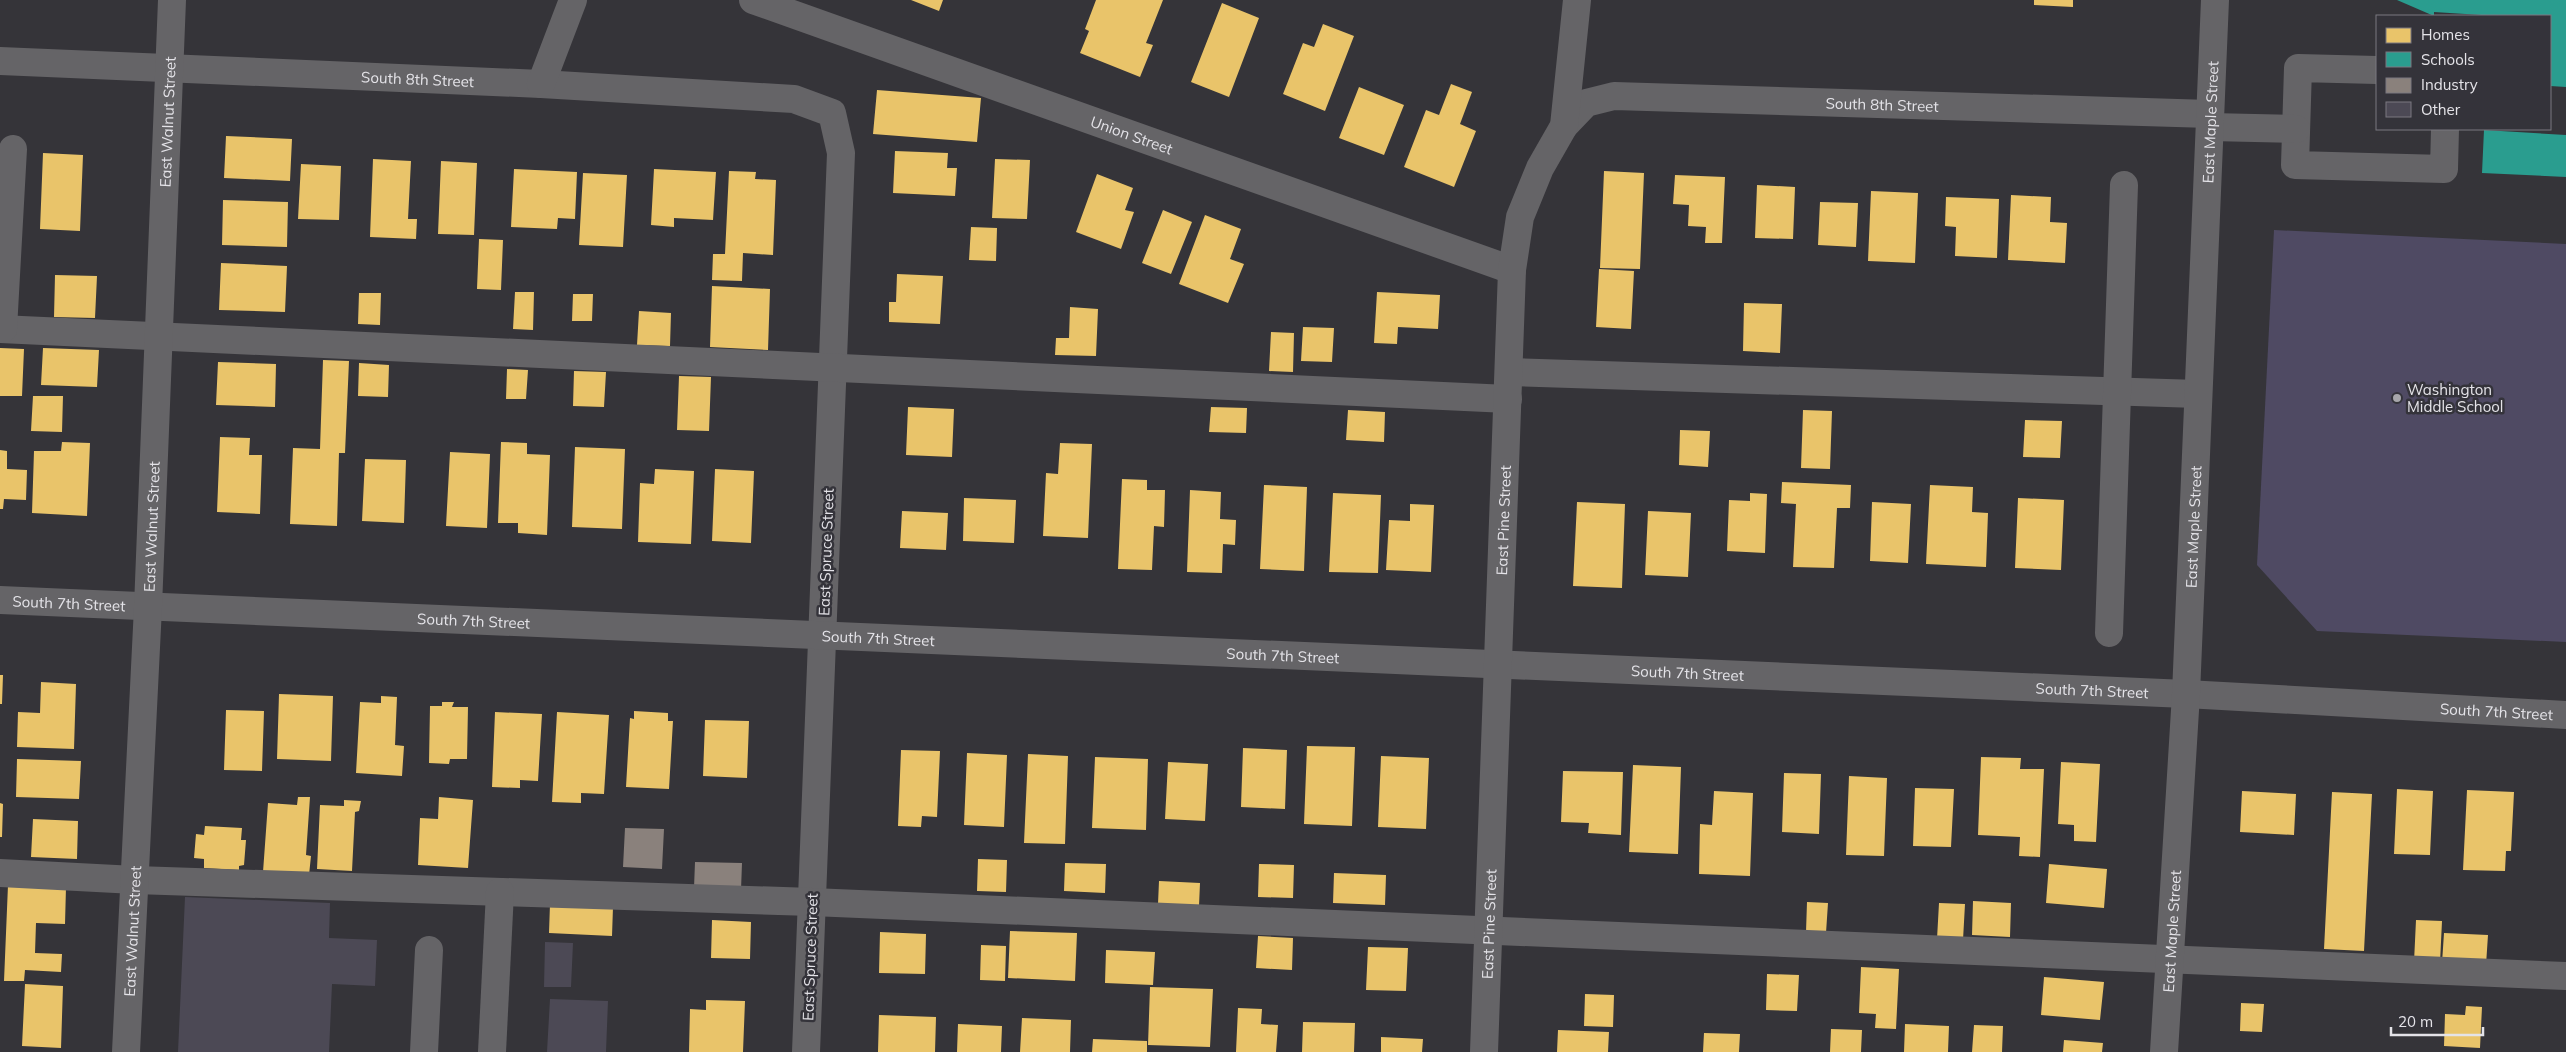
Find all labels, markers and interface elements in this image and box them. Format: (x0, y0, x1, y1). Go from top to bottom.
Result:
legend (2376, 15, 2551, 130)
text: Homes (2421, 25, 2470, 44)
text: Schools (2421, 50, 2475, 69)
street label: East Walnut Street (155, 56, 179, 188)
street label: East Maple Street (2198, 61, 2222, 184)
street label: South 8th Street (361, 67, 475, 91)
text: Industry (2421, 75, 2478, 94)
street label: South 8th Street (1825, 93, 1939, 115)
text: Other (2421, 100, 2461, 119)
street label: Union Street (1088, 111, 1176, 158)
place label: Washington Middle School (2407, 380, 2503, 416)
marker: Washington Middle School (2391, 392, 2403, 404)
street label: East Walnut Street (139, 461, 163, 592)
street label: East Pine Street (1492, 465, 1514, 576)
street label: East Maple Street (2181, 465, 2205, 588)
street label: East Spruce Street (814, 488, 838, 616)
street label: South 7th Street (12, 591, 126, 615)
street label: South 7th Street (417, 608, 530, 632)
street label: South 7th Street (821, 626, 935, 650)
street label: South 7th Street (1226, 643, 1340, 667)
street label: South 7th Street (1631, 661, 1744, 684)
street label: South 7th Street (2035, 678, 2149, 702)
street label: South 7th Street (2440, 699, 2554, 724)
street label: East Walnut Street (119, 865, 145, 997)
street label: East Pine Street (1477, 869, 1500, 979)
street label: East Maple Street (2158, 870, 2185, 993)
street label: East Spruce Street (798, 893, 822, 1021)
scale bar (2391, 1004, 2484, 1036)
text: 20 m (2398, 1012, 2433, 1031)

